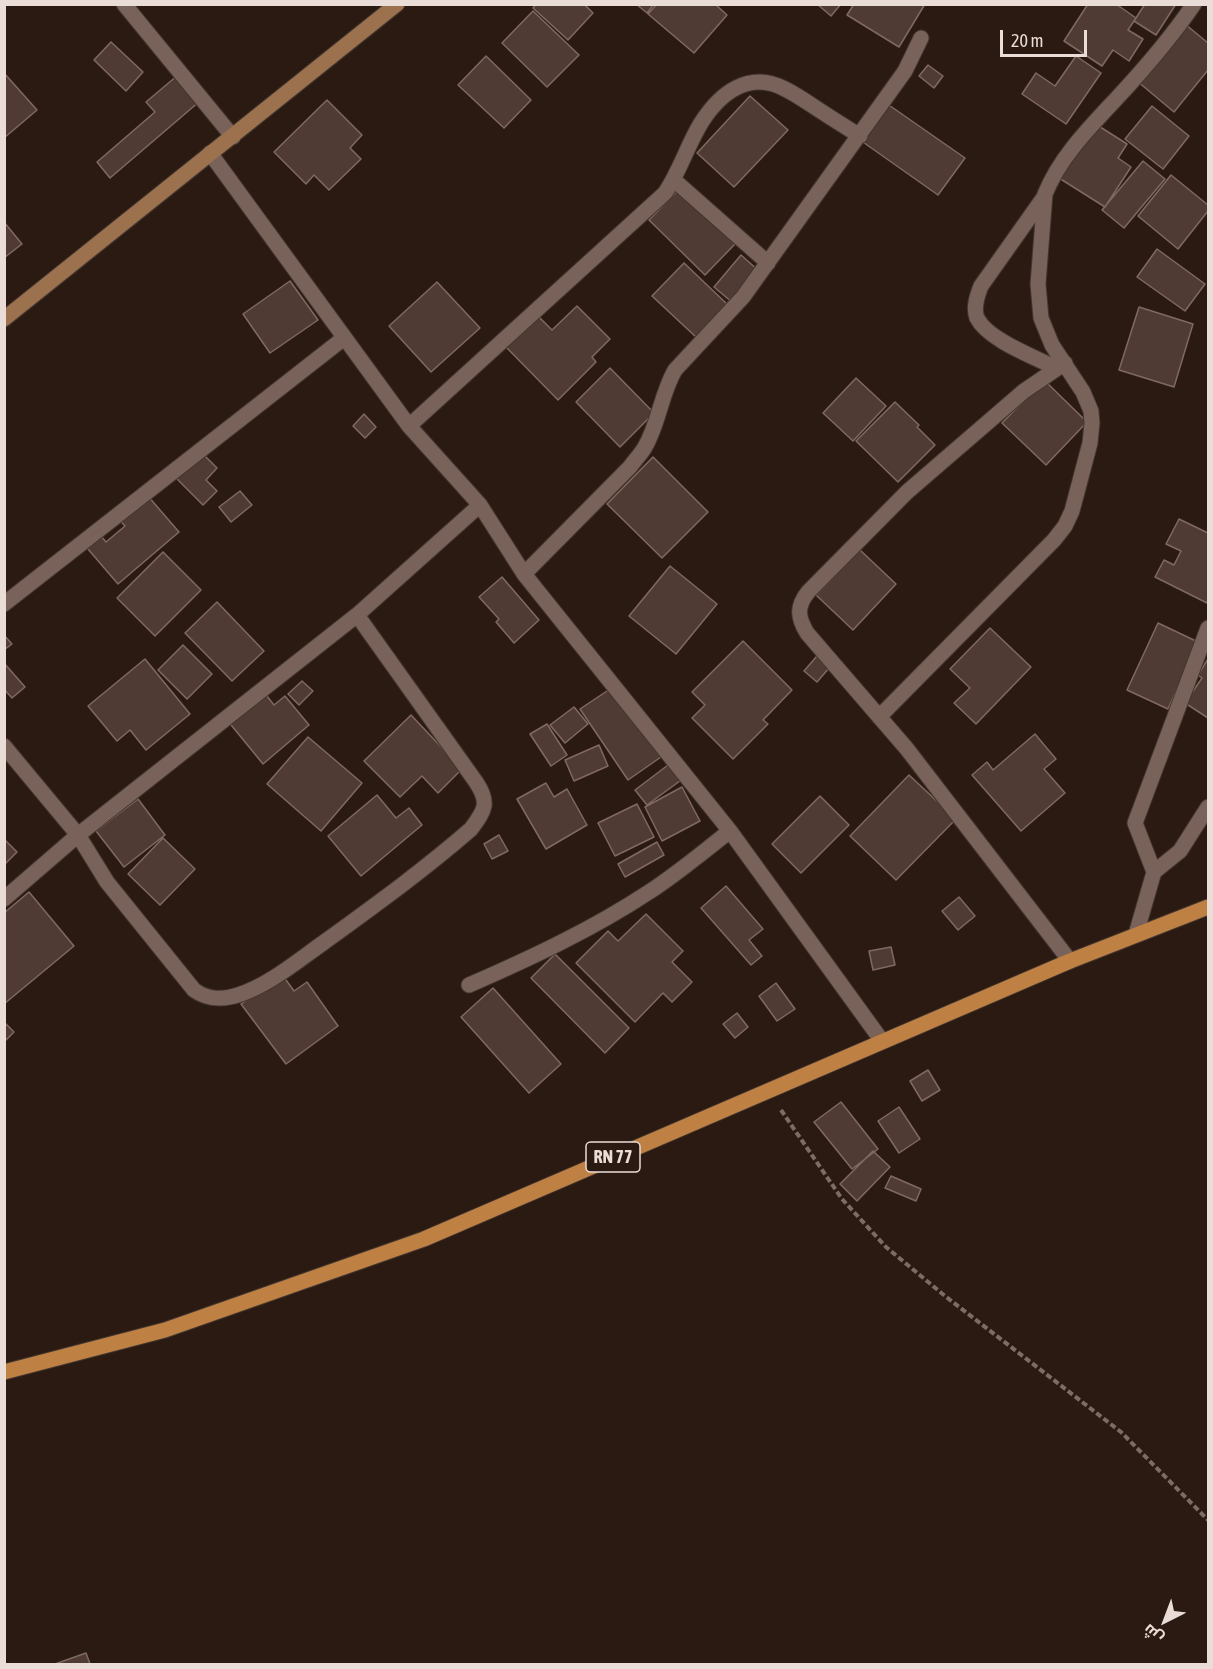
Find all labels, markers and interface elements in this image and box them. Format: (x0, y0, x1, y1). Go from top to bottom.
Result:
scale bar (1003, 18, 1090, 56)
text: 20 m (1011, 30, 1043, 51)
road number: RN 77 (586, 1142, 640, 1172)
north arrow (1135, 1591, 1195, 1651)
text: ش (1139, 1621, 1167, 1648)

